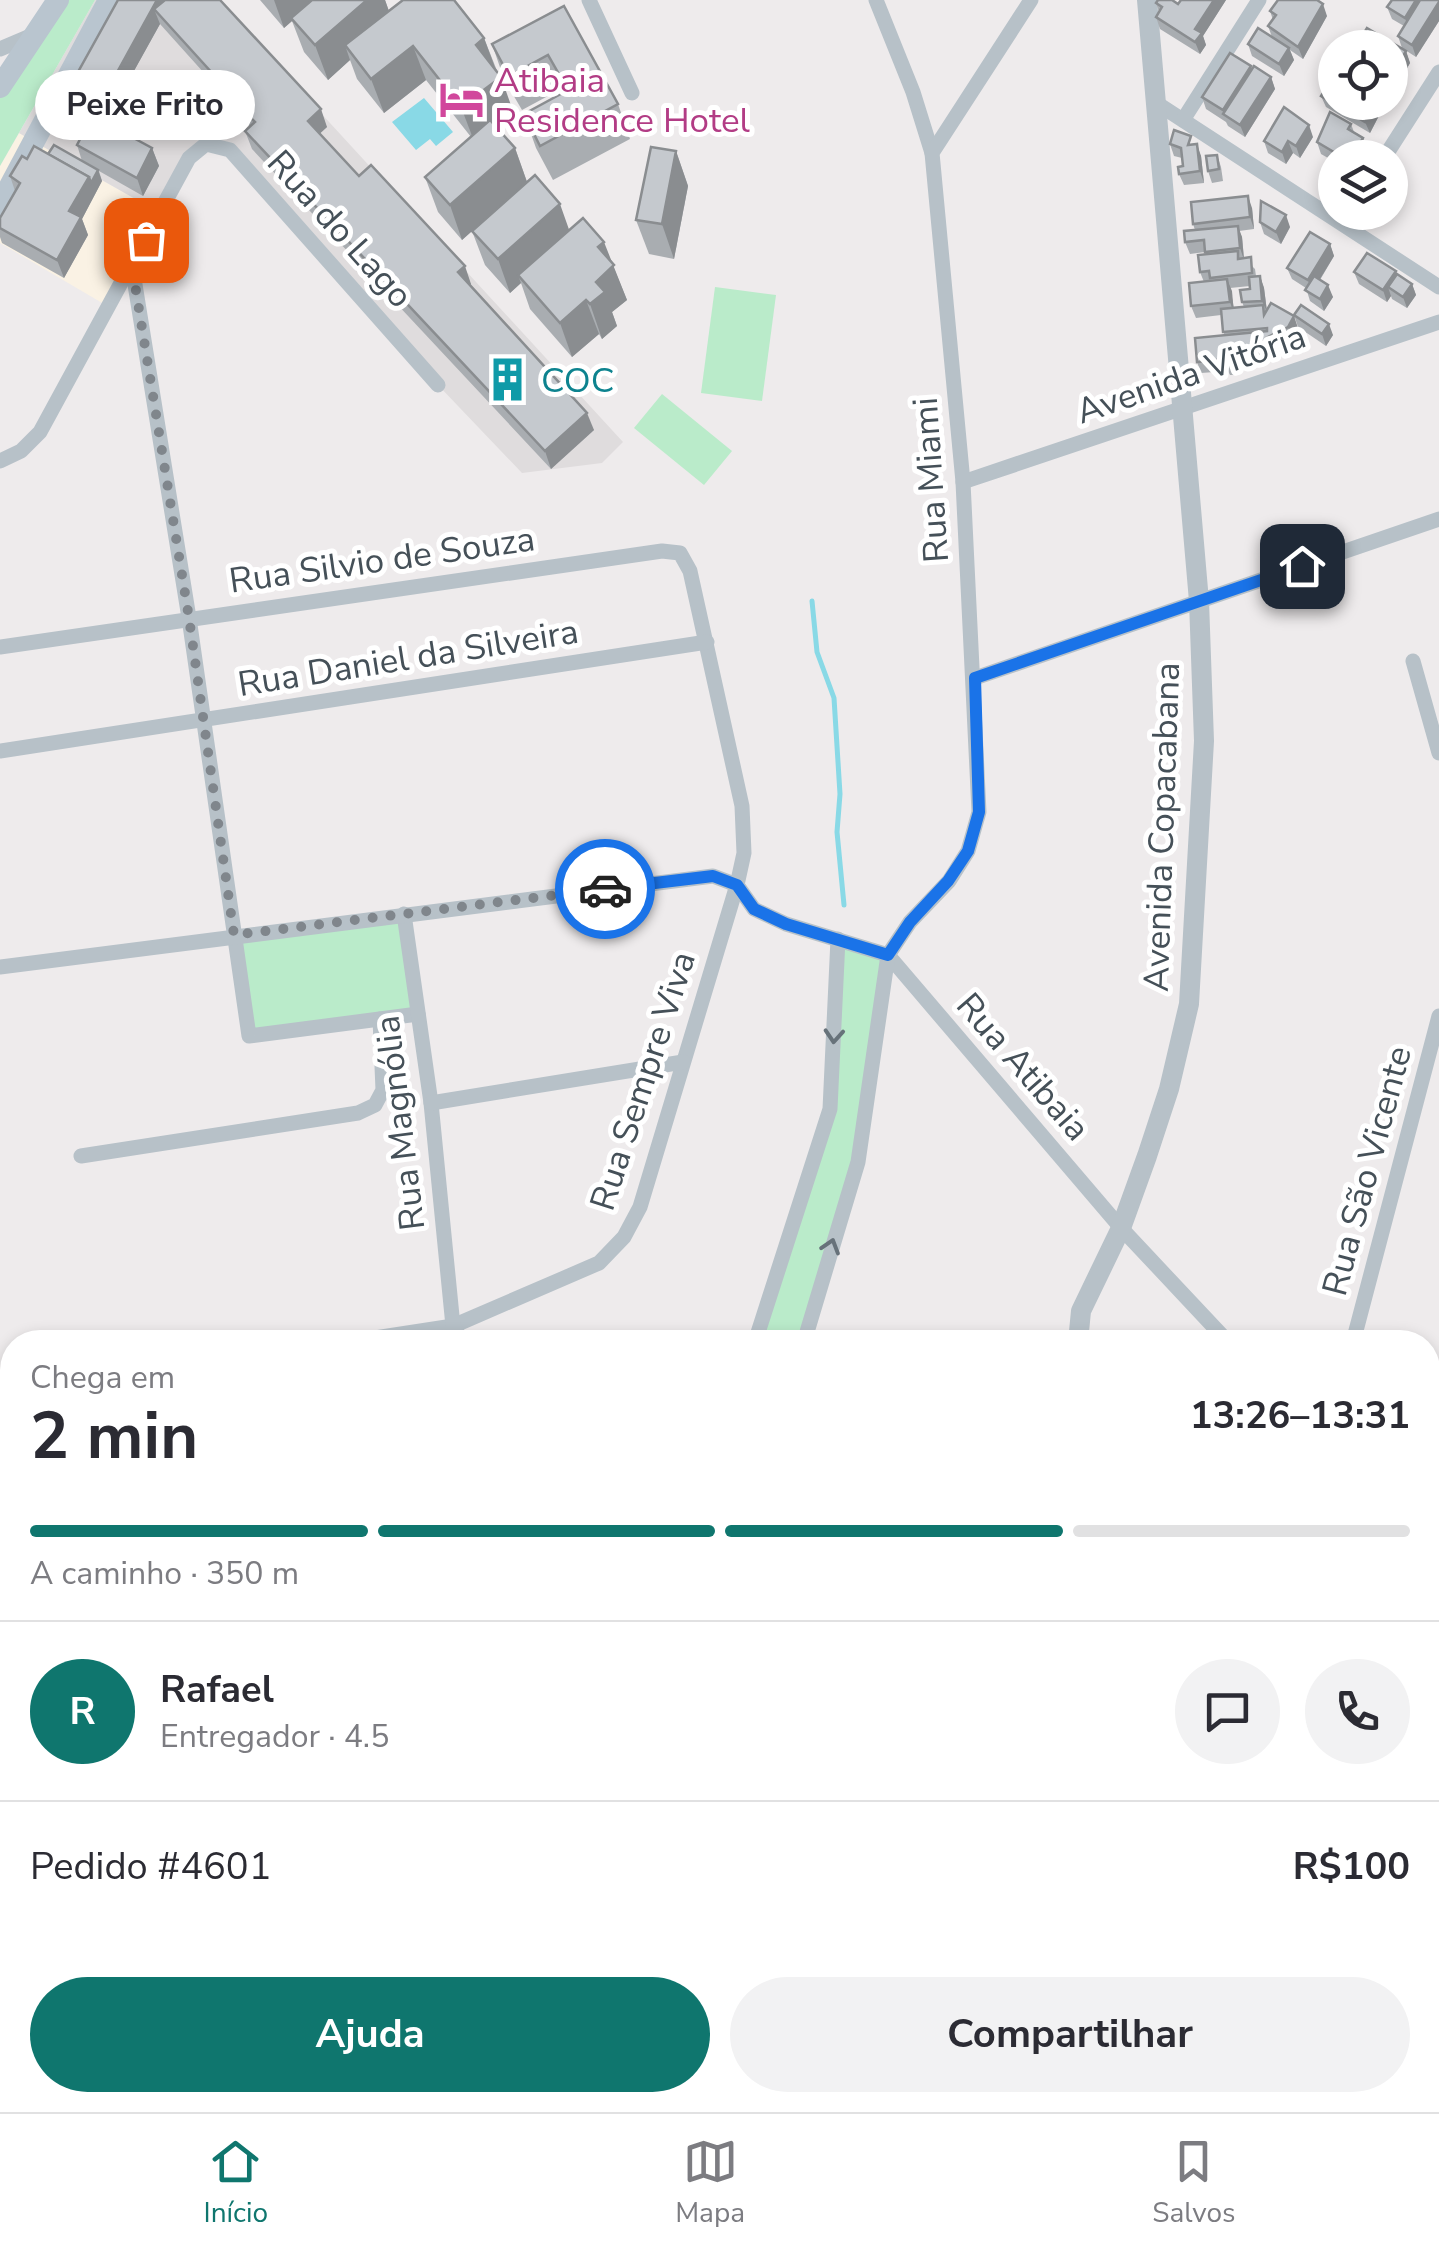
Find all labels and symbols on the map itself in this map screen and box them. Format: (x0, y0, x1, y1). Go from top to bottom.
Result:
place label: Atibaia Residence Hotel (494, 57, 751, 144)
callout: Peixe Frito (36, 70, 256, 140)
hotel icon: Atibaia Residence Hotel (437, 76, 485, 124)
street label: Rua do Lago (257, 140, 423, 318)
pin (104, 198, 189, 283)
street label: Avenida Vitória (1070, 313, 1312, 435)
building icon: COC (484, 356, 532, 404)
place label: COC (541, 357, 614, 404)
street label: Rua Miami (902, 396, 960, 564)
street label: Rua Silvio de Souza (226, 515, 538, 605)
pin (1260, 524, 1345, 609)
street label: Rua Daniel da Silveira (234, 608, 582, 708)
street label: Avenida Copacabana (1133, 661, 1191, 993)
courier (555, 839, 655, 939)
street label: Rua Sempre Viva (579, 946, 707, 1216)
street label: Rua Atibaia (946, 983, 1100, 1151)
street label: Rua Magnólia (364, 1013, 436, 1233)
one-way arrow (824, 1029, 845, 1045)
street label: Rua São Vicente (1311, 1041, 1423, 1301)
one-way arrow (820, 1239, 840, 1256)

